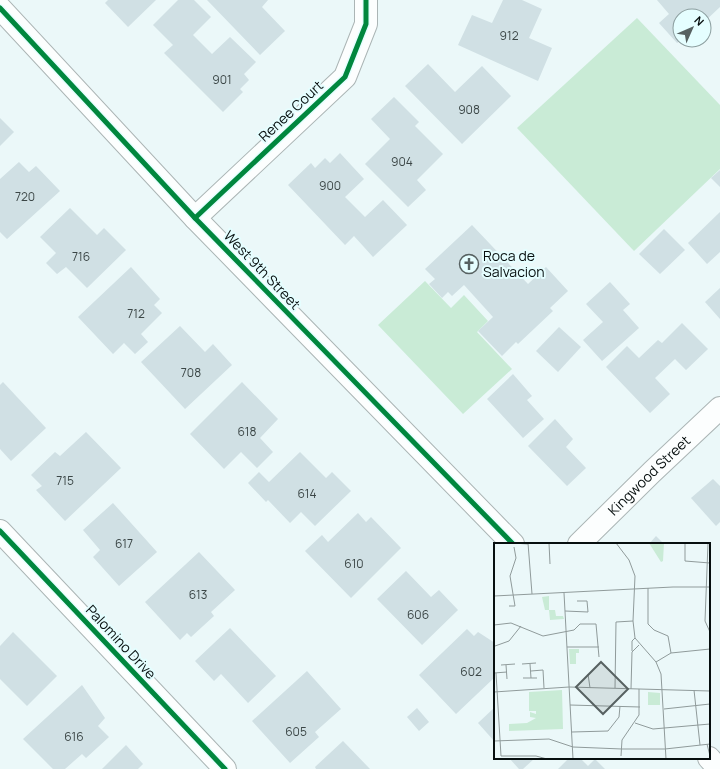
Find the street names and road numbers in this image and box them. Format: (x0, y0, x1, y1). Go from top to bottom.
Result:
street label: Renee Court (254, 76, 327, 145)
street label: West 9th Street (220, 226, 305, 313)
street label: Kingwood Street (603, 431, 694, 519)
street label: Palomino Drive (82, 601, 161, 683)

